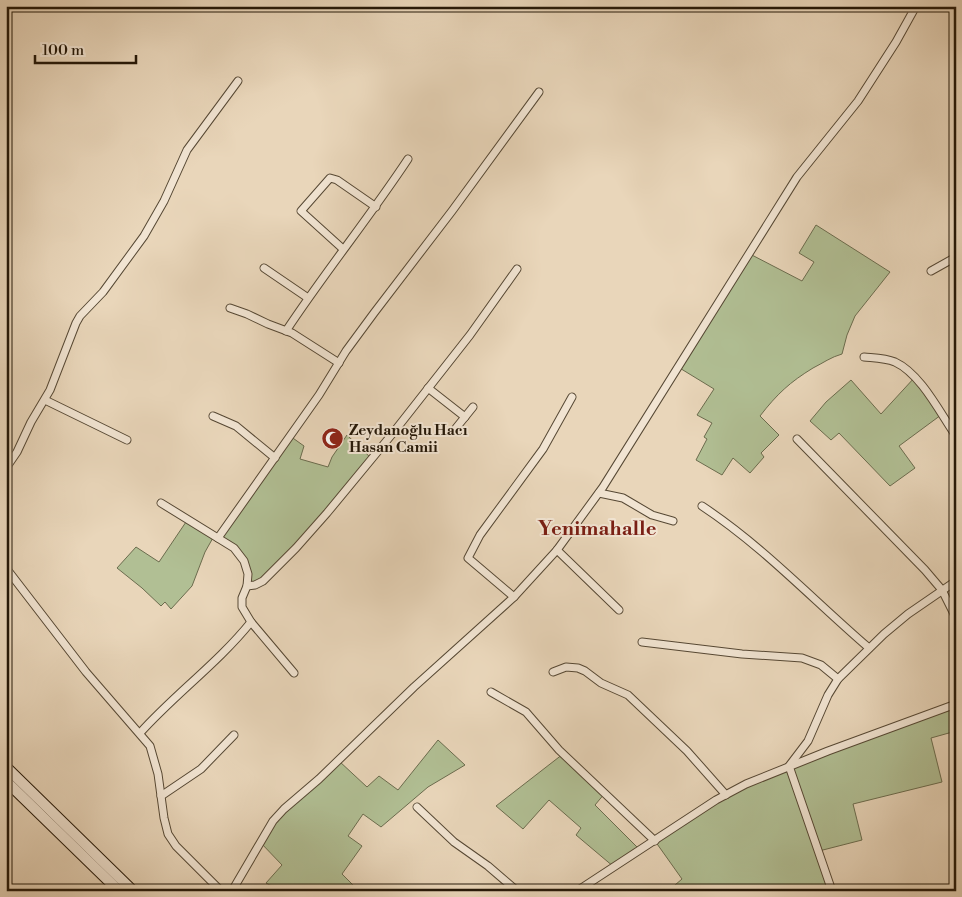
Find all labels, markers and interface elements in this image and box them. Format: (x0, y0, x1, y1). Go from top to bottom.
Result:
scale bar (35, 32, 136, 64)
text: 100 m (42, 41, 84, 60)
place label: Zeydanoğlu Hacı Hasan Camii (349, 421, 468, 457)
mosque icon: Zeydanoğlu Hacı Hasan Camii (321, 427, 345, 451)
district label: Yenimahalle (538, 517, 657, 542)

